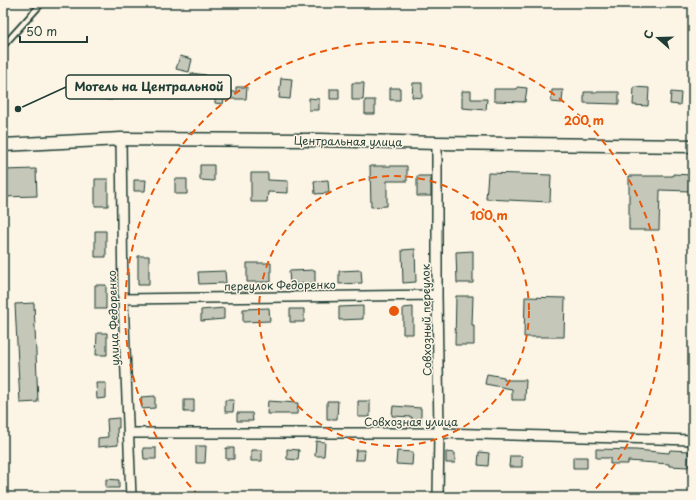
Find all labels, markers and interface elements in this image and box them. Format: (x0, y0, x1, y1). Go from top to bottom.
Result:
scale bar (20, 18, 87, 44)
north arrow (638, 18, 678, 58)
text: 50 m (26, 22, 57, 40)
text: С (639, 28, 658, 41)
callout: Мотель на Центральной (66, 75, 231, 99)
text: Мотель на Центральной (74, 77, 224, 95)
text: 200 m (564, 111, 604, 129)
street label: Центральная улица (294, 132, 402, 150)
text: 100 m (470, 206, 508, 224)
street label: Совхозный переулок (417, 263, 435, 376)
street label: улица Федоренко (103, 270, 123, 366)
street label: переулок Федоренко (224, 276, 336, 294)
centre of rings (387, 304, 401, 318)
street label: Совхозная улица (364, 413, 458, 430)

